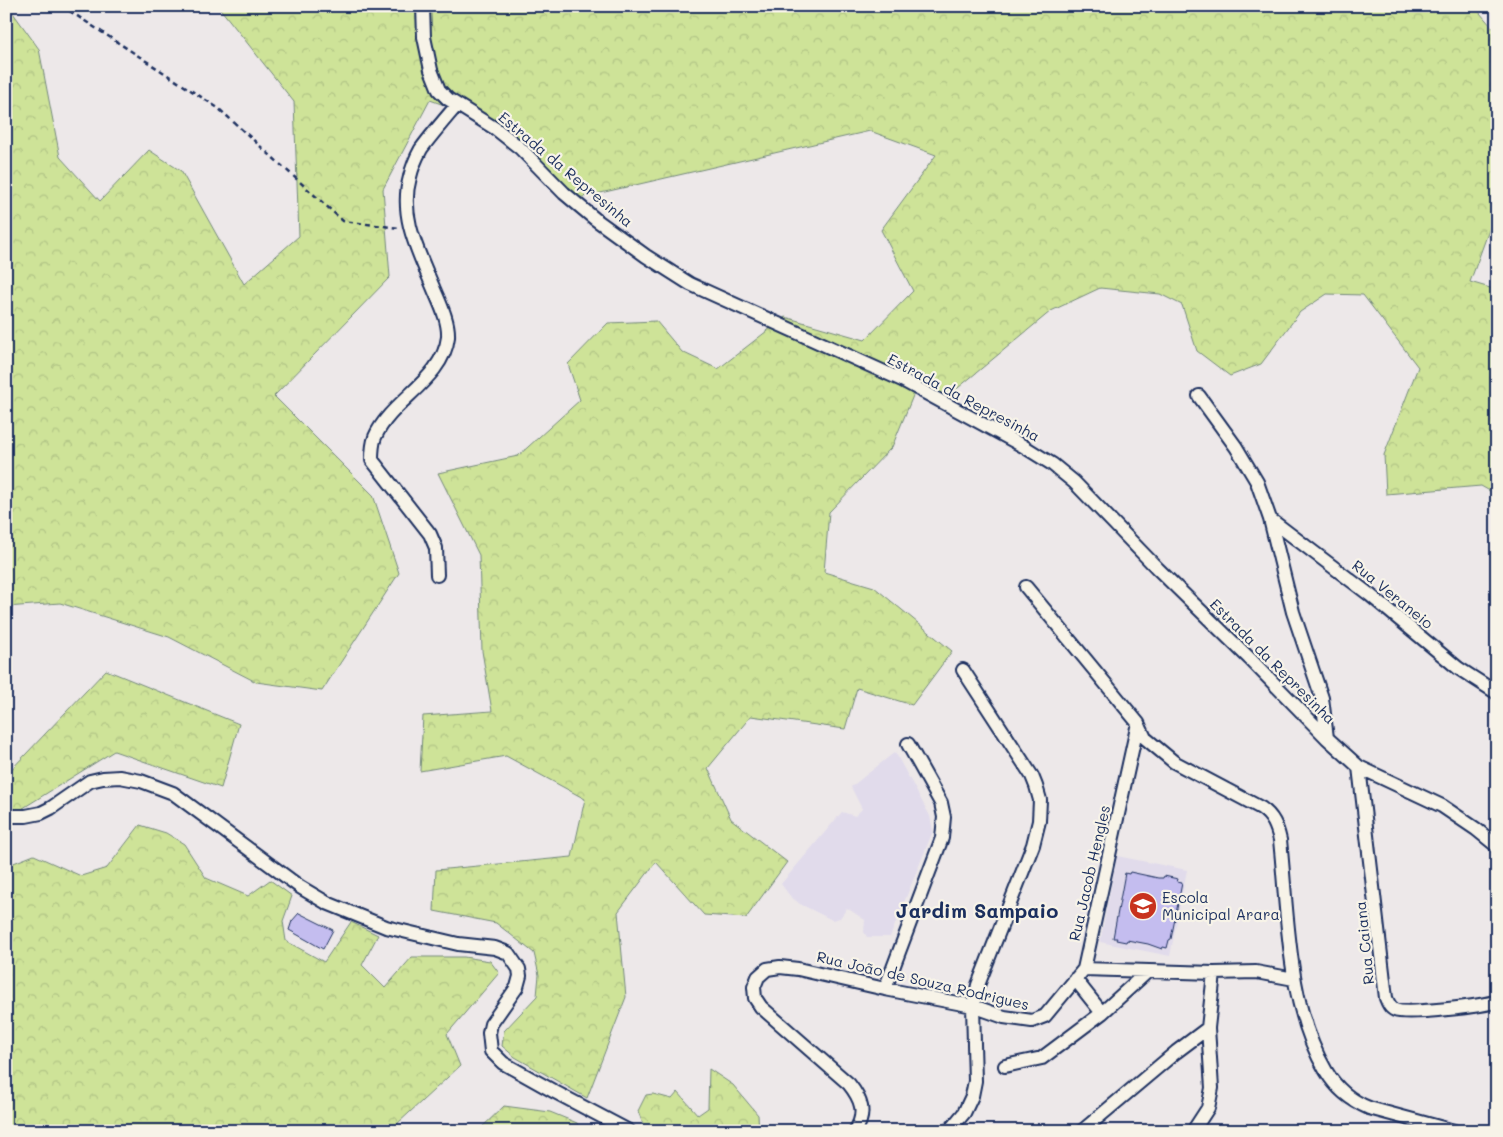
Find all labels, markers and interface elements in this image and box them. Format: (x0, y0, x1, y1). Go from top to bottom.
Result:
street label: Estrada da Represinha (495, 107, 637, 231)
street label: Estrada da Represinha (884, 348, 1044, 446)
street label: Rua Veraneio (1348, 555, 1438, 633)
street label: Estrada da Represinha (1206, 594, 1340, 728)
street label: Rua Jacob Hengles (1064, 803, 1114, 943)
place label: Escola Municipal Arara (1162, 887, 1280, 924)
school or university icon: Escola Municipal Arara (1128, 891, 1158, 921)
district label: Jardim Sampaio (896, 897, 1058, 923)
street label: Rua Caiana (1350, 900, 1378, 986)
street label: Rua João de Souza Rodrigues (815, 946, 1031, 1014)

